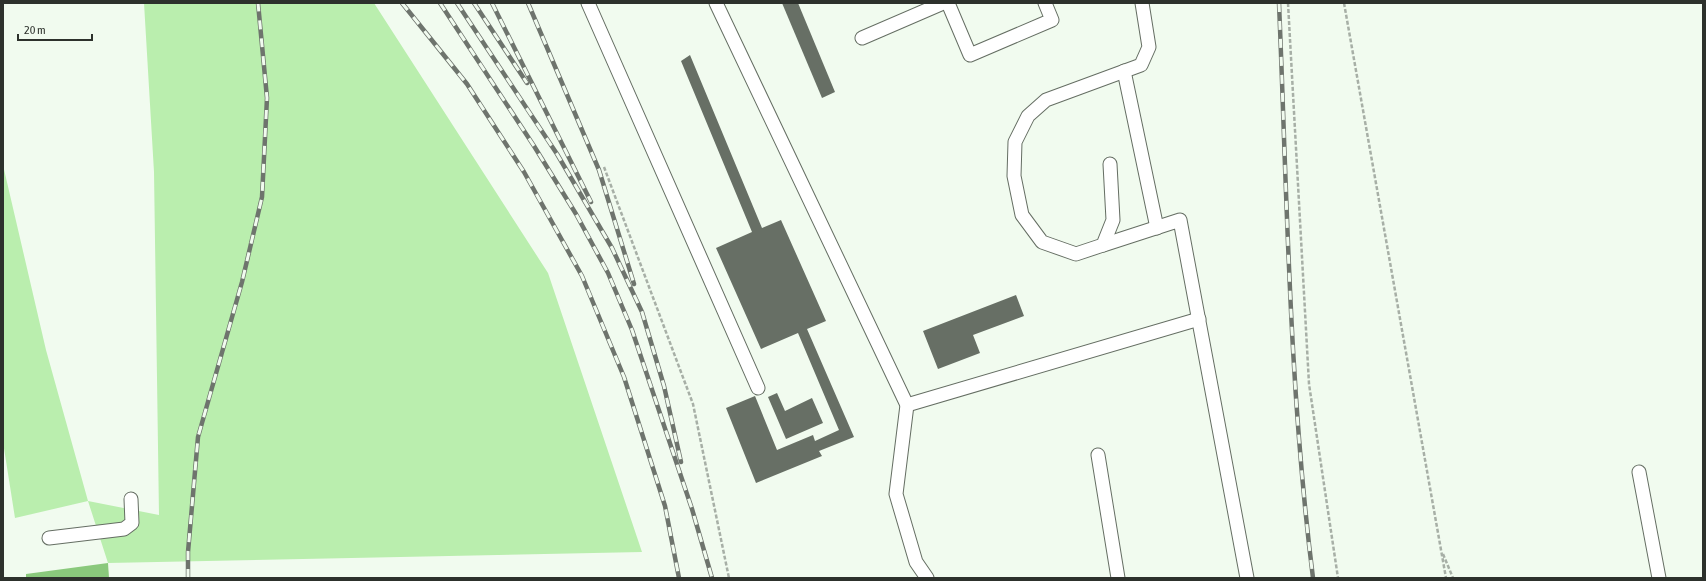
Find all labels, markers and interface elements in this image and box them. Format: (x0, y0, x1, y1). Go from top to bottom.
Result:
scale bar (18, 16, 92, 42)
text: 20 m (24, 23, 46, 37)

